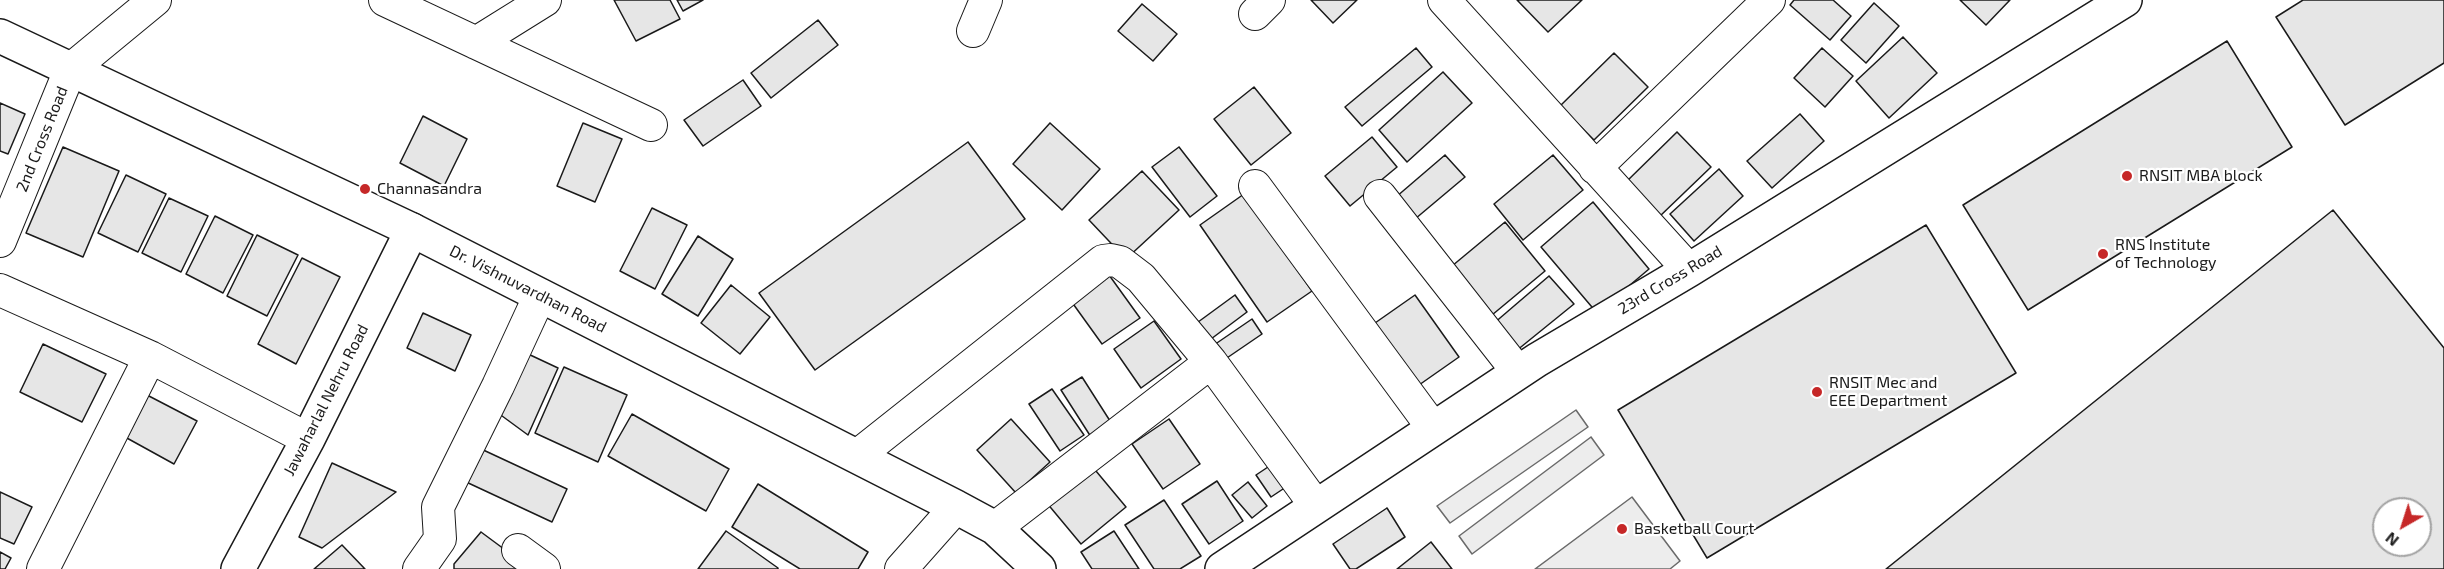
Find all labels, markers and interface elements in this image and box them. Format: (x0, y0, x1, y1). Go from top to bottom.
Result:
street label: 2nd Cross Road (12, 83, 72, 195)
place label: RNSIT MBA block (2139, 166, 2263, 186)
marker: RNSIT MBA block (2120, 169, 2134, 183)
place label: Channasandra (377, 179, 482, 199)
marker: Channasandra (358, 182, 372, 196)
place label: RNS Institute of Technology (2115, 235, 2217, 273)
street label: Dr. Vishnuvardhan Road (446, 241, 610, 337)
street label: 23rd Cross Road (1614, 241, 1726, 319)
marker: RNS Institute of Technology (2096, 247, 2110, 261)
street label: Jawaharlal Nehru Road (279, 321, 373, 479)
place label: RNSIT Mec and EEE Department (1829, 373, 1947, 411)
marker: RNSIT Mec and EEE Department (1810, 385, 1824, 399)
north arrow (2372, 497, 2432, 557)
place label: Basketball Court (1634, 519, 1754, 539)
marker: Basketball Court (1615, 522, 1629, 536)
text: N (2381, 529, 2402, 551)

